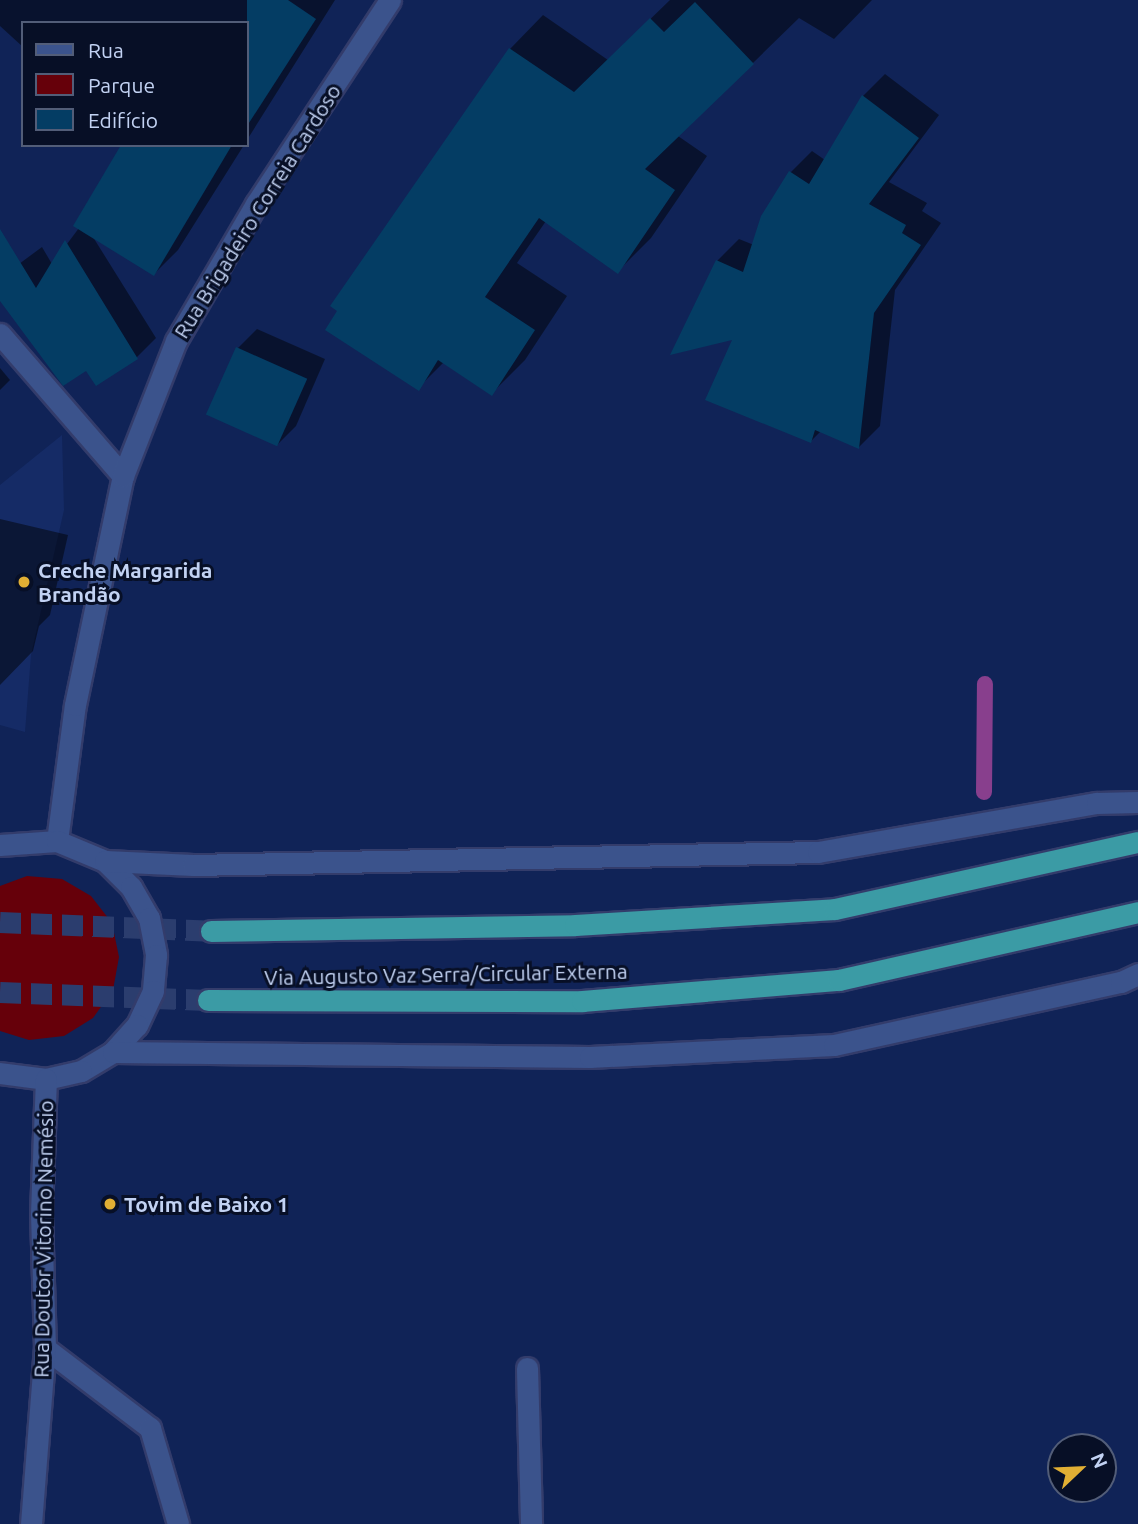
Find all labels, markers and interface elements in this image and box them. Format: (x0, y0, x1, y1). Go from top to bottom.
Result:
legend (21, 21, 248, 147)
text: Rua (88, 38, 124, 62)
text: Parque (88, 73, 155, 97)
street label: Rua Brigadeiro Correia Cardoso (168, 79, 346, 343)
text: Edifício (88, 108, 158, 132)
place label: Creche Margarida Brandão (38, 557, 212, 607)
marker: Creche Margarida Brandão (16, 574, 32, 590)
street label: Via Augusto Vaz Serra/Circular Externa (264, 958, 628, 990)
street label: Rua Doutor Vitorino Nemésio (28, 1100, 58, 1378)
place label: Tovim de Baixo 1 (124, 1191, 289, 1217)
marker: Tovim de Baixo 1 (102, 1196, 118, 1212)
north arrow (1047, 1433, 1117, 1503)
text: N (1087, 1450, 1112, 1471)

